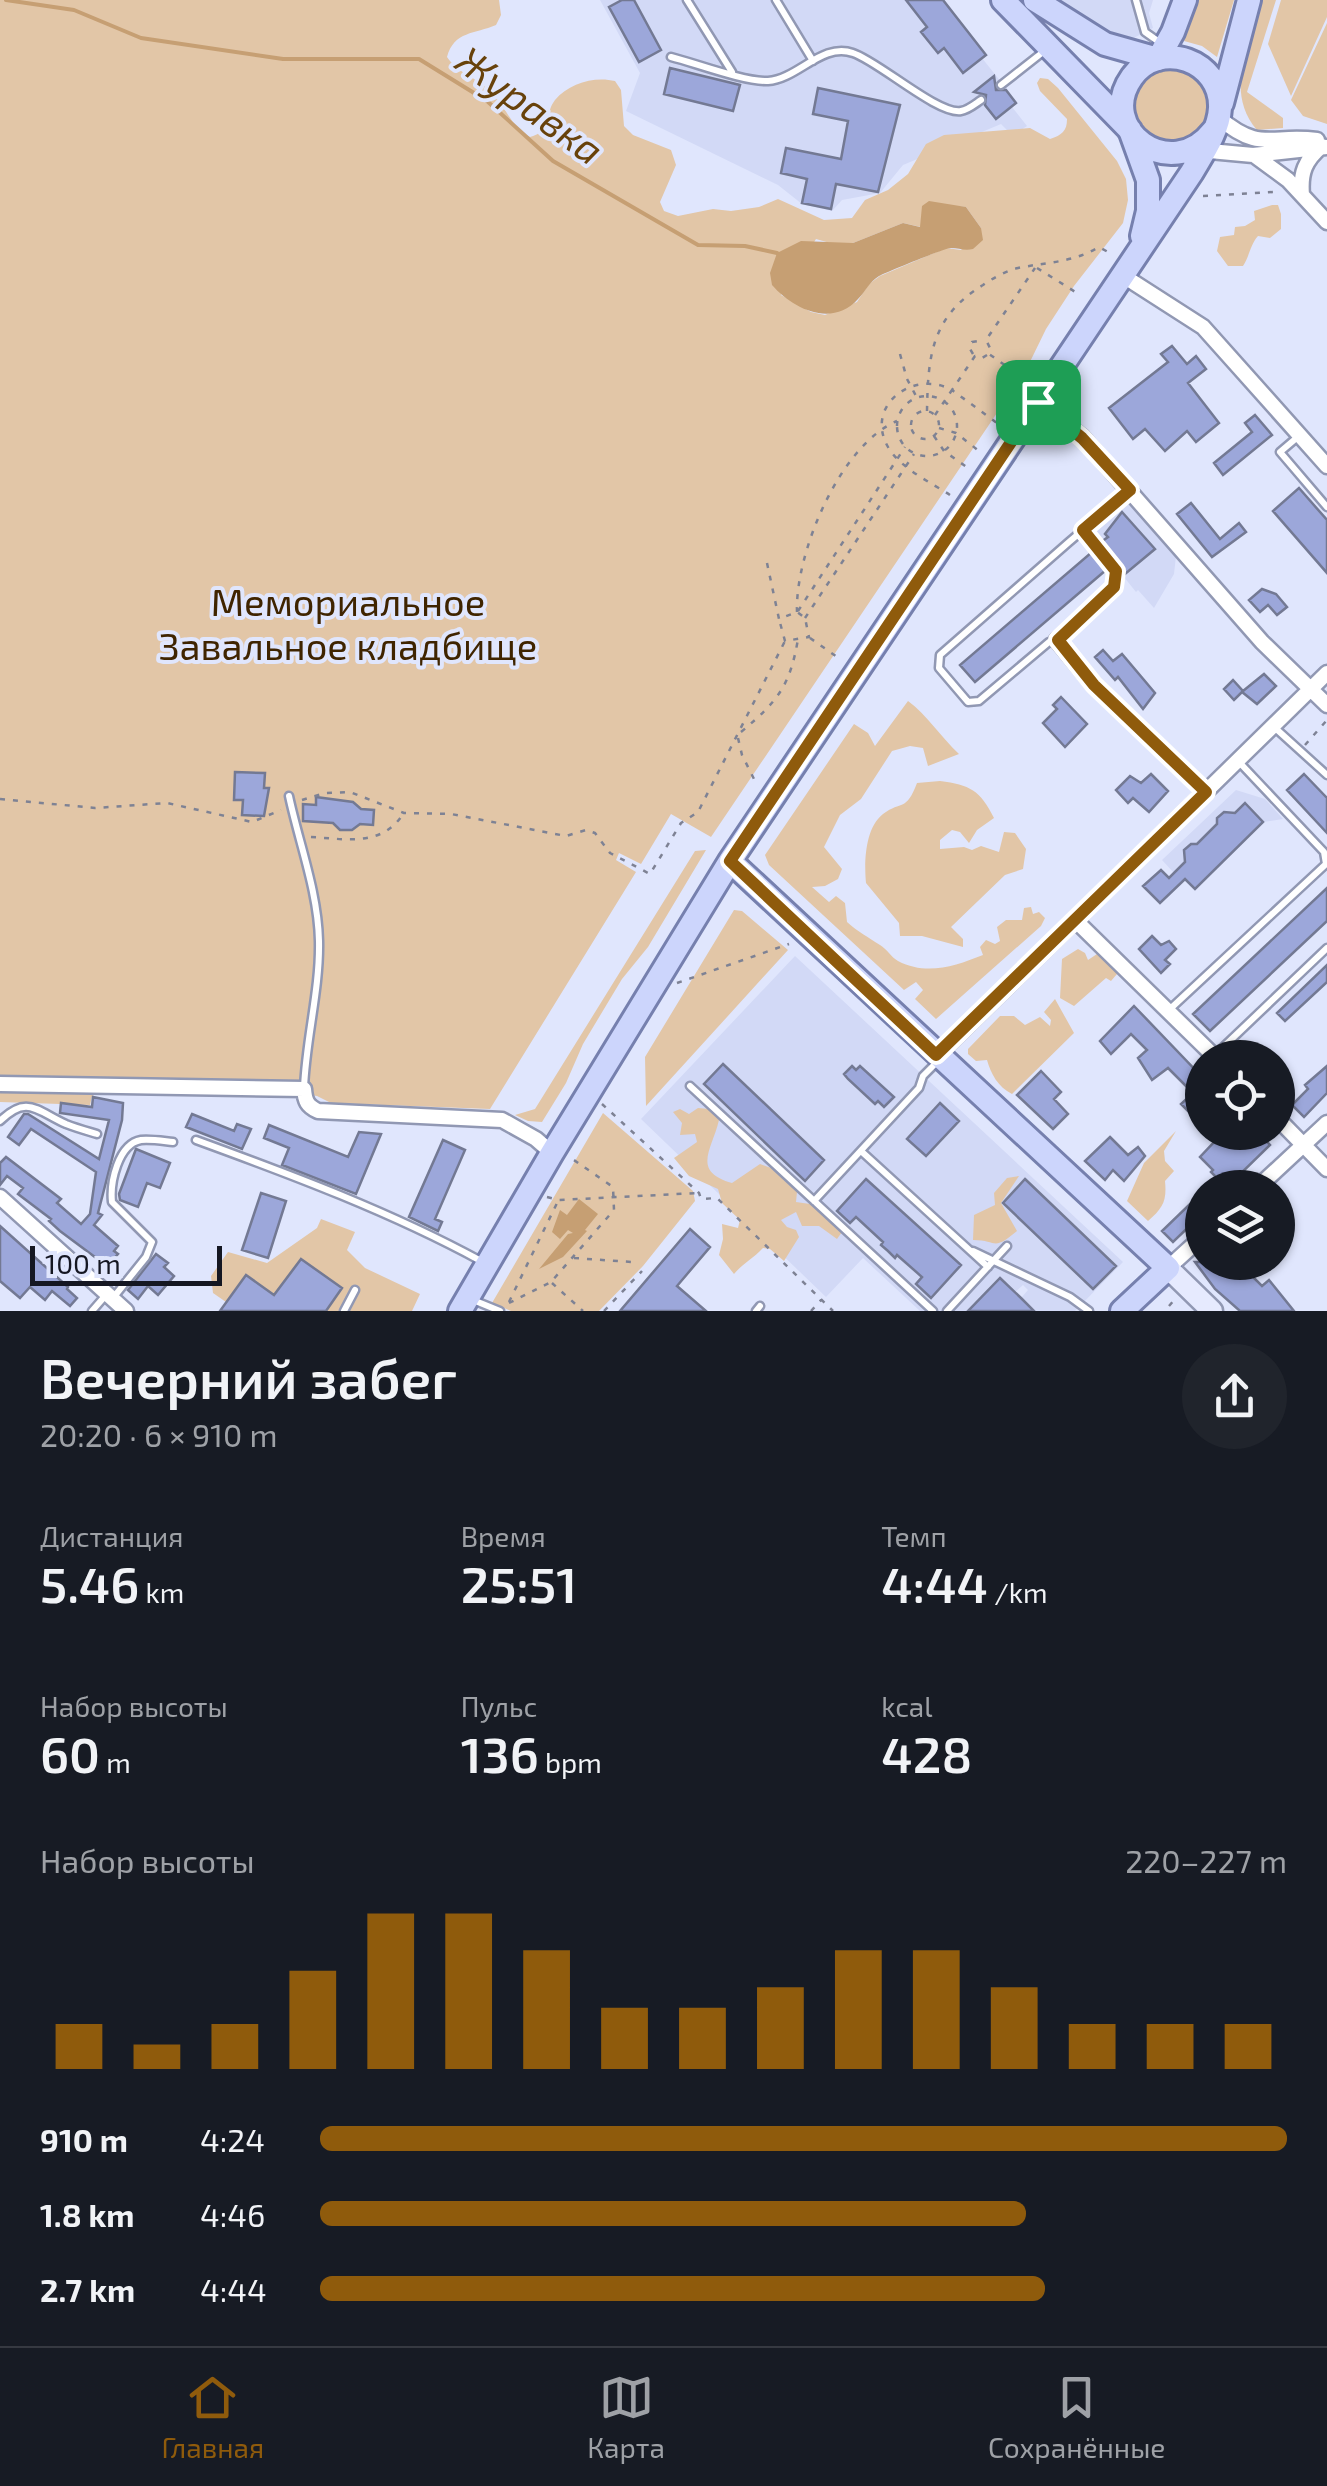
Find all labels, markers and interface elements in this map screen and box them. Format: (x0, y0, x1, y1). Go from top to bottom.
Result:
water label: Журавка (447, 34, 614, 173)
pin (996, 360, 1081, 445)
icon: arrive (1011, 375, 1066, 430)
park label: Мемориальное Завальное кладбище (159, 578, 537, 668)
map controls (1185, 1040, 1295, 1280)
button: locate (1185, 1040, 1295, 1150)
button: layers (1185, 1170, 1295, 1280)
scale bar (30, 1241, 222, 1286)
text: 100 m (45, 1246, 121, 1280)
text: Вечерний забег (40, 1344, 457, 1410)
button: share (1182, 1344, 1287, 1449)
text: 20:20 · 6 × 910 m (40, 1415, 278, 1453)
text: Дистанция (40, 1519, 183, 1553)
text: Время (461, 1519, 546, 1553)
text: Темп (881, 1519, 947, 1553)
text: 5.46 (40, 1553, 139, 1613)
text: 25:51 (461, 1553, 577, 1613)
text: 4:44 (881, 1553, 988, 1613)
text: km (139, 1575, 184, 1609)
text: /km (988, 1575, 1047, 1609)
text: Набор высоты (40, 1689, 228, 1723)
text: Пульс (461, 1689, 537, 1723)
text: kcal (881, 1689, 933, 1723)
text: 60 (40, 1723, 100, 1783)
text: 136 (461, 1723, 539, 1783)
text: 428 (881, 1723, 972, 1783)
text: m (100, 1745, 131, 1779)
text: bpm (539, 1745, 602, 1779)
text: Набор высоты (40, 1841, 255, 1879)
text: 220–227 m (1125, 1841, 1287, 1879)
text: 910 m (40, 2120, 128, 2158)
text: 4:24 (200, 2120, 265, 2158)
text: 1.8 km (40, 2195, 135, 2233)
text: 4:46 (200, 2195, 265, 2233)
text: 2.7 km (40, 2270, 135, 2308)
text: 4:44 (200, 2270, 267, 2308)
tab: Главная (162, 2370, 264, 2464)
tab: Карта (587, 2370, 665, 2464)
tab: Сохранённые (988, 2370, 1165, 2464)

